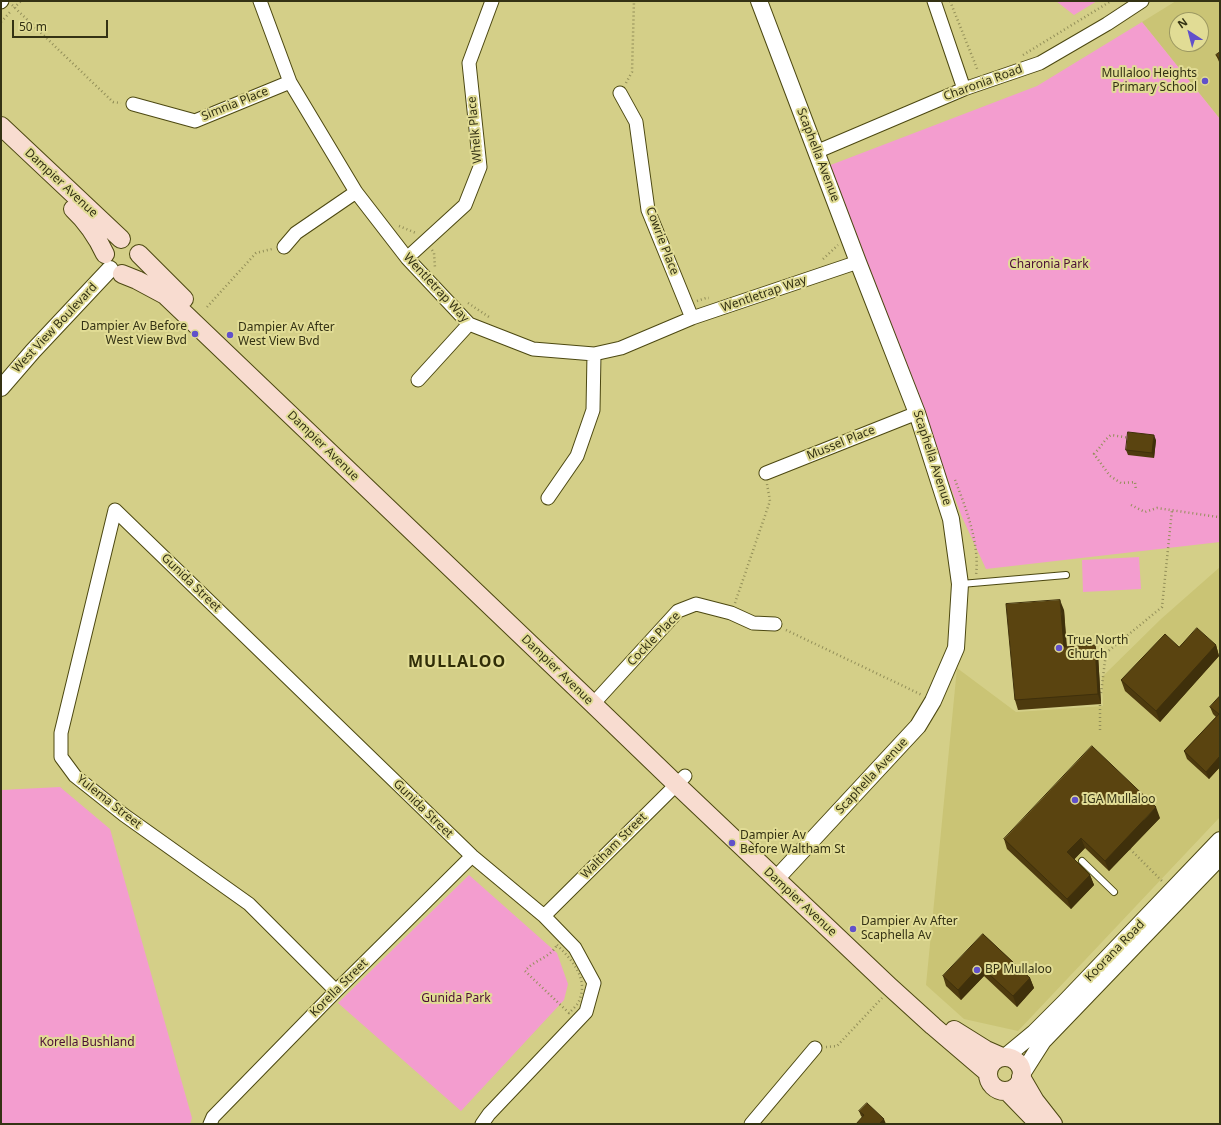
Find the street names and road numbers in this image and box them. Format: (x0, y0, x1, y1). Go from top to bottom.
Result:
street label: Charonia Road (942, 62, 1024, 104)
street label: Simnia Place (199, 84, 271, 124)
street label: Whelk Place (465, 96, 485, 164)
street label: Scaphella Avenue (794, 106, 842, 204)
street label: Dampier Avenue (22, 146, 100, 220)
street label: Cowrie Place (642, 205, 682, 277)
street label: Wentletrap Way (400, 250, 472, 326)
street label: Wentletrap Way (719, 273, 809, 315)
street label: West View Boulevard (10, 280, 100, 376)
street label: Dampier Avenue (284, 408, 362, 484)
street label: Scaphella Avenue (910, 409, 954, 507)
street label: Mussel Place (805, 423, 877, 463)
street label: Gunida Street (158, 551, 224, 615)
street label: Cockle Place (625, 609, 683, 669)
street label: Dampier Avenue (518, 632, 596, 708)
street label: Scaphella Avenue (833, 735, 911, 817)
street label: Yulema Street (74, 772, 144, 832)
street label: Gunida Street (390, 777, 456, 841)
street label: Waltham Street (578, 810, 650, 882)
street label: Dampier Avenue (761, 865, 839, 939)
street label: Koorana Road (1082, 917, 1148, 985)
street label: Korella Street (307, 956, 371, 1020)

